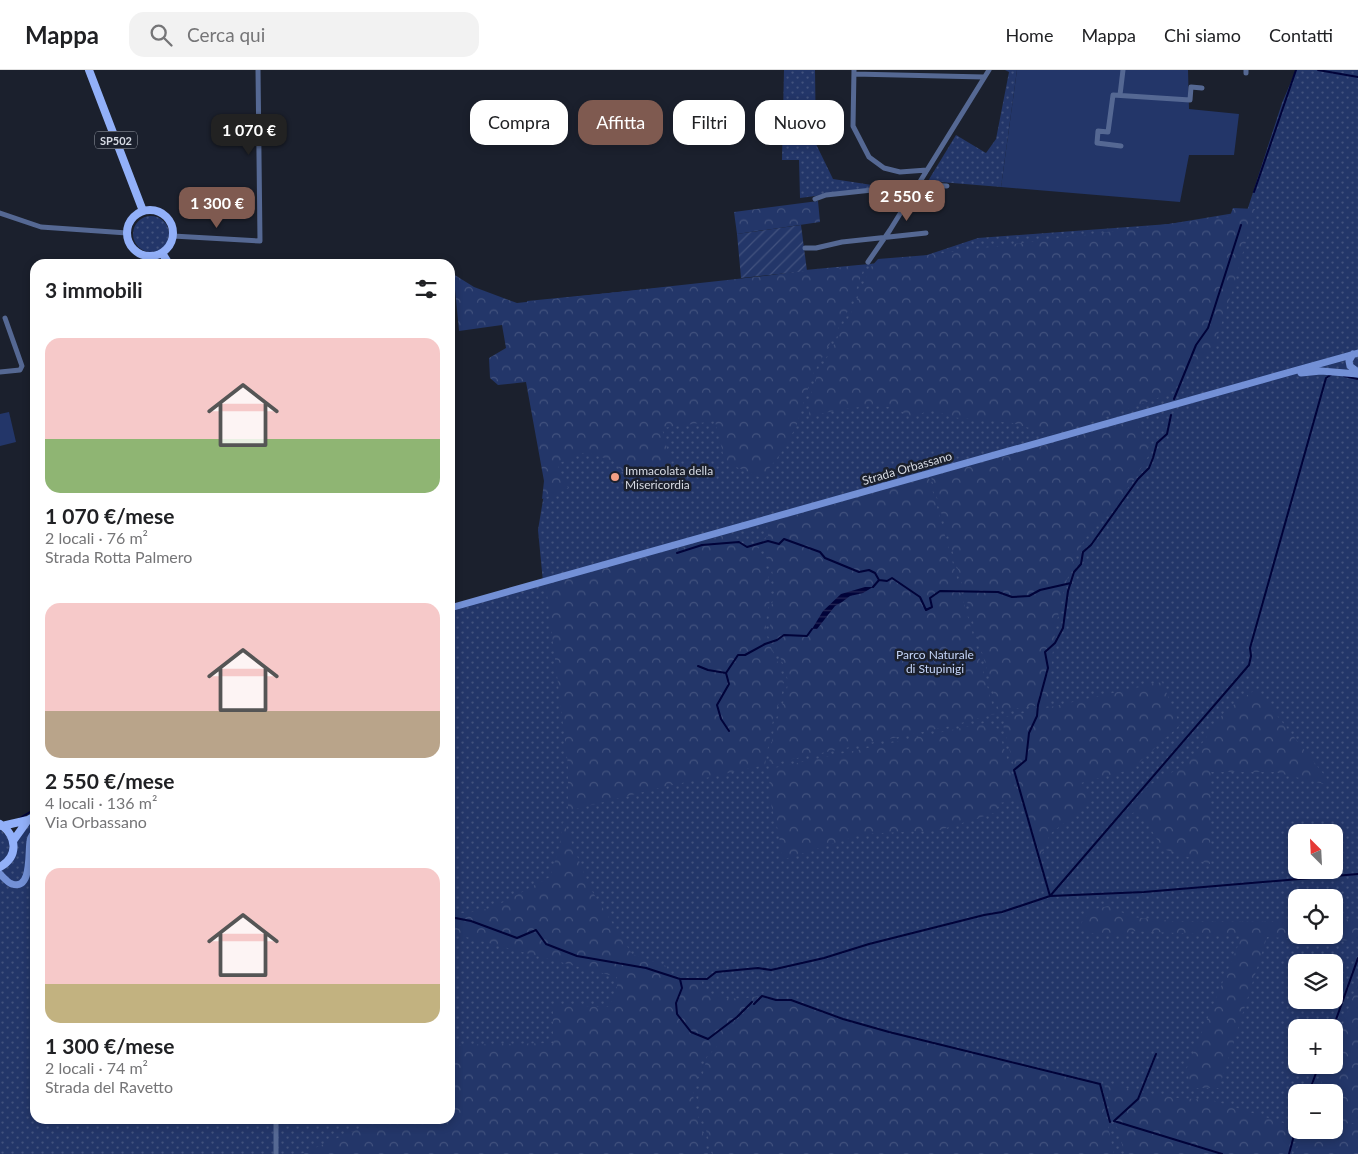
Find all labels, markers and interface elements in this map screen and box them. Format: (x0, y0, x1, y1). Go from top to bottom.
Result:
search box (129, 12, 479, 57)
text: Mappa (25, 20, 99, 49)
icon: search (147, 21, 175, 49)
text: Cerca qui (187, 23, 265, 46)
text: Home (1005, 24, 1053, 46)
text: Mappa (1081, 24, 1136, 46)
text: Chi siamo (1164, 24, 1241, 46)
text: Contatti (1269, 24, 1333, 46)
chip: Compra (470, 100, 568, 145)
chip: Affitta (578, 100, 663, 145)
chip: Filtri (673, 100, 745, 145)
chip: Nuovo (755, 100, 844, 145)
pin: 1 070 € (203, 114, 295, 156)
text: 1 070 € (222, 120, 276, 139)
road number: SP502 (95, 132, 137, 148)
pin: 2 550 € (861, 180, 953, 222)
pin: 1 300 € (171, 186, 263, 229)
text: 2 550 € (880, 186, 934, 205)
text: 1 300 € (190, 193, 244, 212)
icon: filters (412, 275, 440, 303)
text: 3 immobili (45, 277, 143, 302)
icon: home (198, 370, 288, 460)
street label: Strada Orbassano (860, 448, 954, 488)
place label: Immacolata della Misericordia (625, 463, 713, 492)
marker: Immacolata della Misericordia (609, 471, 621, 483)
text: 1 070 €/mese (45, 503, 175, 528)
text: 2 locali · 76 m² (45, 528, 148, 547)
text: Strada Rotta Palmero (45, 547, 192, 566)
icon: home (198, 635, 288, 725)
park label: Parco Naturale di Stupinigi (896, 647, 974, 676)
text: 2 550 €/mese (45, 768, 175, 793)
text: 4 locali · 136 m² (45, 793, 157, 812)
text: Via Orbassano (45, 812, 147, 831)
north arrow (1288, 824, 1342, 879)
map controls (1288, 824, 1343, 1139)
button: locate (1288, 889, 1343, 944)
icon: home (198, 900, 288, 990)
button: layers (1288, 954, 1343, 1009)
button: + (1288, 1019, 1343, 1074)
text: 1 300 €/mese (45, 1033, 175, 1058)
text: 2 locali · 74 m² (45, 1058, 148, 1077)
text: Strada del Ravetto (45, 1077, 173, 1096)
button: − (1288, 1084, 1343, 1139)

